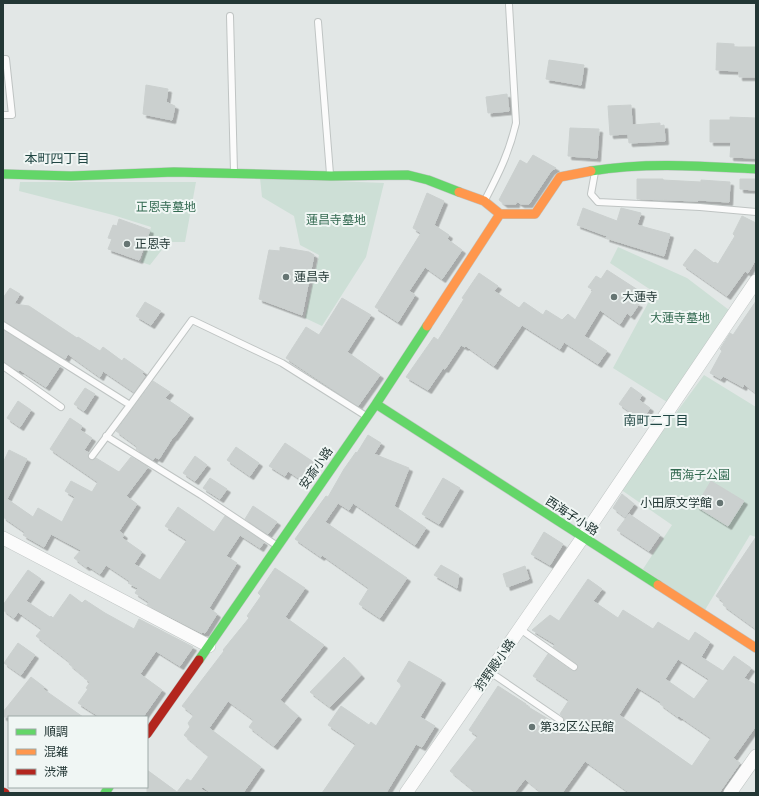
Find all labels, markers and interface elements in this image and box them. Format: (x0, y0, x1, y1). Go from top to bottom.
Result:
district label: 本町四丁目 (24, 150, 90, 167)
park label: 正恩寺墓地 (136, 199, 196, 215)
park label: 蓮昌寺墓地 (306, 212, 366, 228)
place label: 正恩寺 (135, 236, 171, 252)
marker: 正恩寺 (122, 239, 132, 249)
place label: 蓮昌寺 (294, 269, 330, 285)
marker: 蓮昌寺 (281, 272, 291, 282)
place label: 大蓮寺 (622, 289, 658, 305)
marker: 大蓮寺 (609, 292, 619, 302)
park label: 大蓮寺墓地 (650, 310, 710, 326)
district label: 南町二丁目 (623, 412, 689, 429)
street label: 安斎小路 (296, 444, 336, 492)
park label: 西海子公園 (670, 467, 730, 483)
street label: 西海子小路 (542, 493, 602, 539)
place label: 小田原文学館 (640, 495, 712, 511)
marker: 小田原文学館 (715, 498, 725, 508)
street label: 狩野殿小路 (471, 636, 519, 694)
legend (8, 716, 148, 788)
place label: 第32区公民館 (540, 719, 614, 735)
marker: 第32区公民館 (527, 722, 537, 732)
text: 順調 (44, 724, 68, 740)
text: 混雑 (44, 744, 68, 760)
text: 渋滞 (44, 764, 68, 780)

